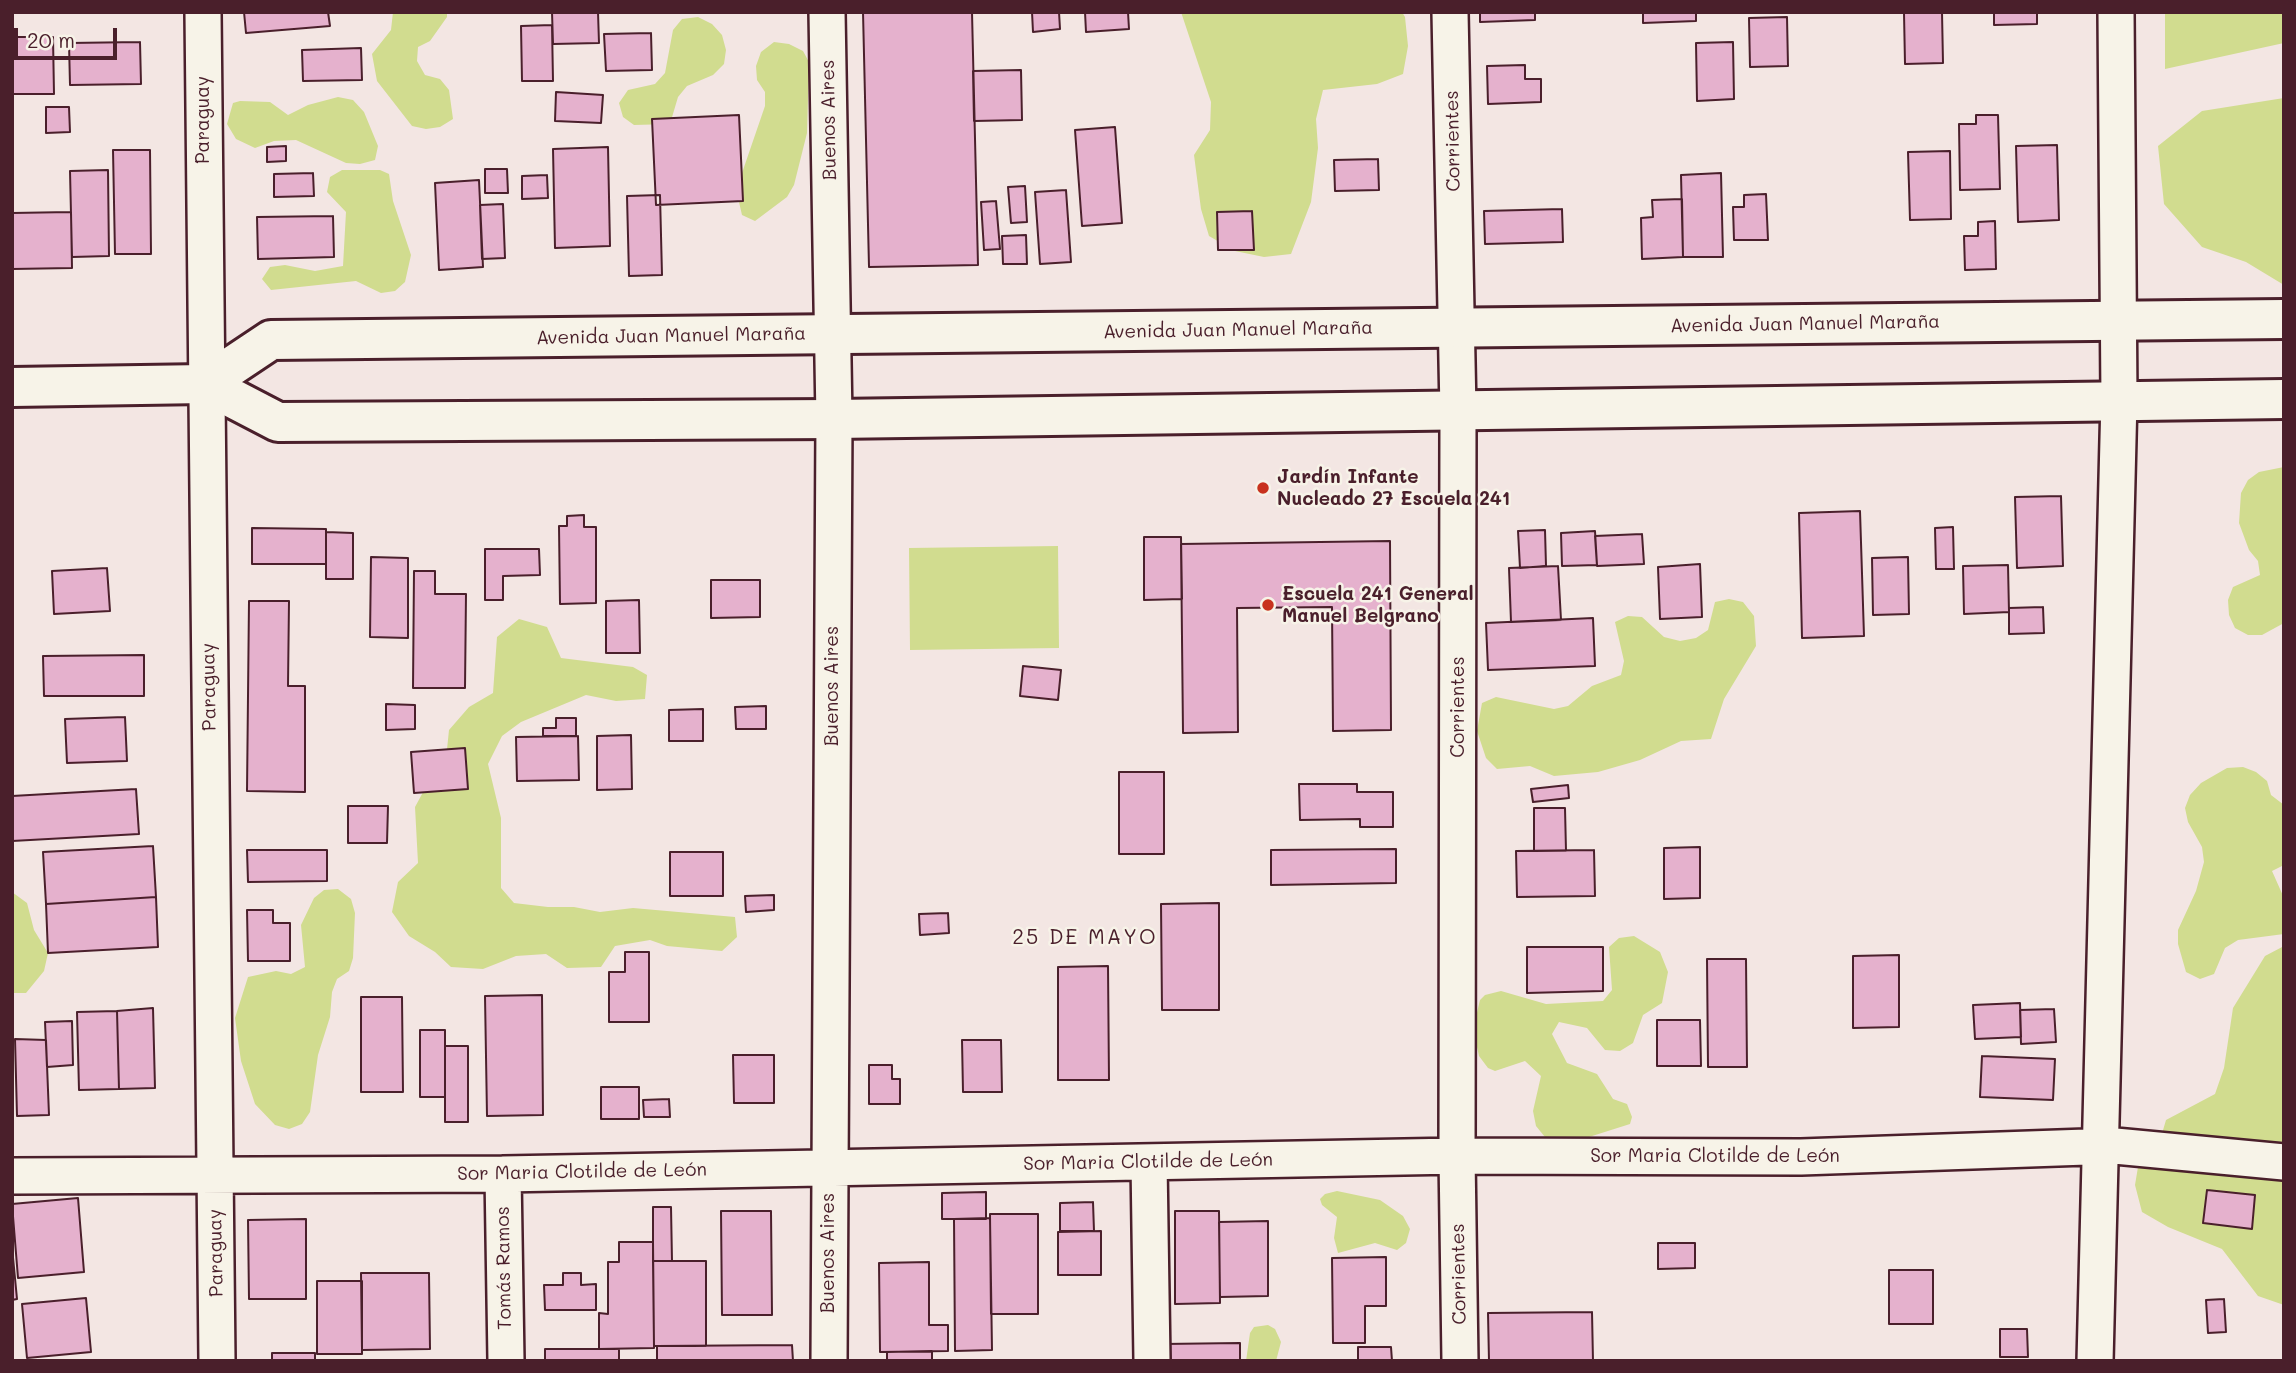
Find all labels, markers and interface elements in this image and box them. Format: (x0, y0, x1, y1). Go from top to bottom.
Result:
scale bar (18, 14, 121, 58)
text: 20 m (27, 26, 75, 53)
street label: Buenos Aires (817, 60, 841, 180)
street label: Paraguay (192, 76, 214, 164)
street label: Corrientes (1441, 90, 1465, 192)
street label: Avenida Juan Manuel Maraña (1670, 310, 1940, 338)
street label: Avenida Juan Manuel Maraña (1103, 316, 1373, 344)
street label: Avenida Juan Manuel Maraña (536, 322, 806, 350)
place label: Jardín Infante Nucleado 27 Escuela 241 (1277, 466, 1510, 510)
marker: Jardín Infante Nucleado 27 Escuela 241 (1255, 480, 1271, 496)
place label: Escuela 241 General Manuel Belgrano (1282, 583, 1474, 627)
marker: Escuela 241 General Manuel Belgrano (1260, 597, 1276, 613)
street label: Buenos Aires (821, 626, 843, 746)
street label: Paraguay (197, 643, 221, 731)
street label: Corrientes (1447, 656, 1469, 758)
district label: 25 DE MAYO (1014, 925, 1156, 951)
street label: Sor Maria Clotilde de León (1590, 1145, 1840, 1167)
street label: Sor Maria Clotilde de León (1023, 1148, 1273, 1176)
street label: Sor Maria Clotilde de León (457, 1158, 707, 1186)
street label: Buenos Aires (817, 1193, 839, 1313)
street label: Tomás Ramos (492, 1206, 516, 1330)
street label: Paraguay (204, 1209, 228, 1297)
street label: Corrientes (1447, 1223, 1471, 1325)

